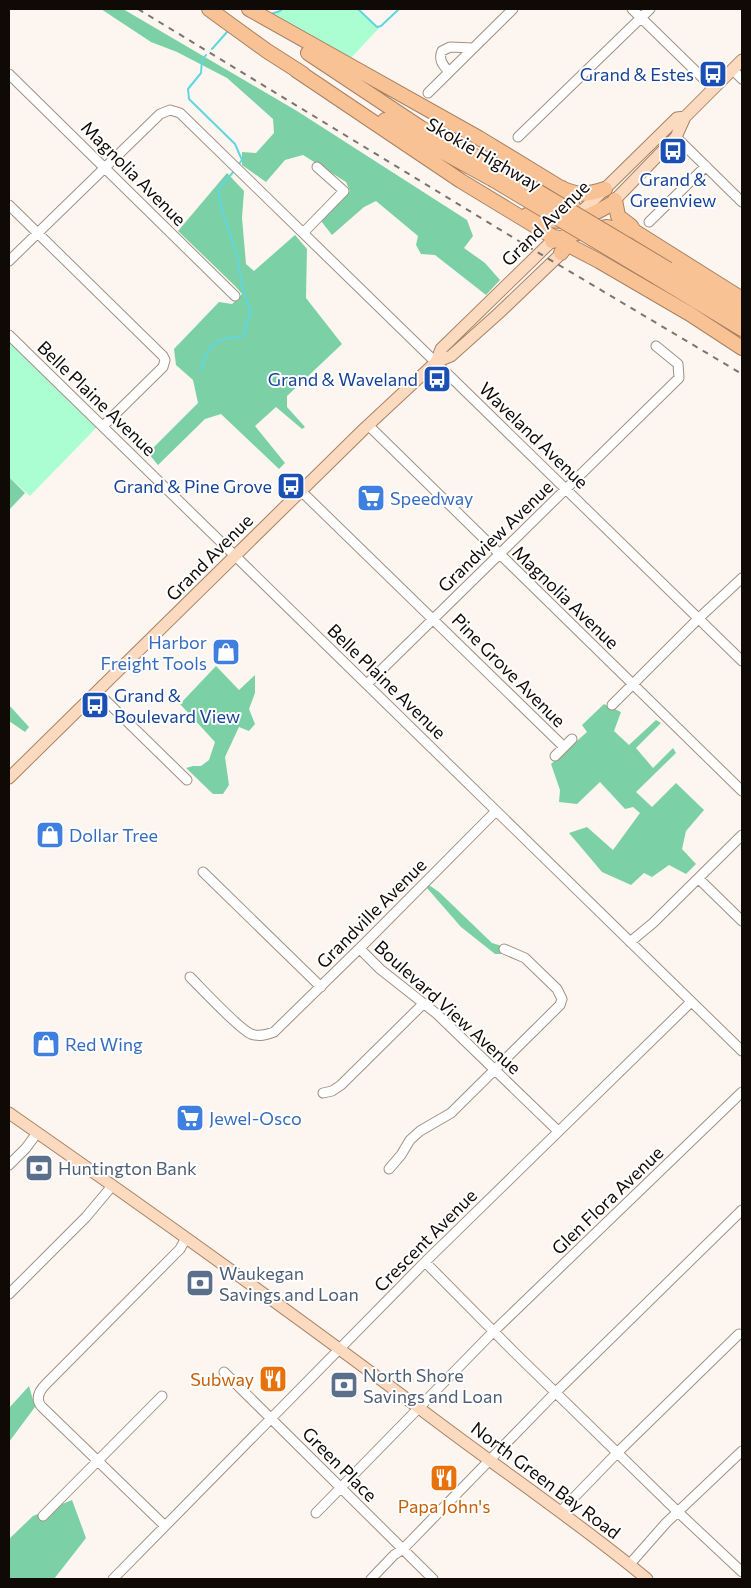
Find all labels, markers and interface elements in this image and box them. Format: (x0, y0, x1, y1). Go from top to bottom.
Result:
bus stop icon: Grand & Estes (698, 59, 728, 89)
place label: Grand & Estes (580, 63, 694, 85)
street label: Skokie Highway (423, 112, 545, 196)
street label: Magnolia Avenue (77, 116, 191, 230)
bus stop icon: Grand & Greenview (658, 136, 688, 166)
place label: Grand & Greenview (630, 168, 716, 211)
street label: Grand Avenue (496, 176, 594, 270)
street label: Belle Plaine Avenue (33, 336, 161, 460)
bus stop icon: Grand & Waveland (422, 364, 452, 394)
place label: Grand & Waveland (268, 368, 418, 390)
street label: Waveland Avenue (475, 377, 593, 493)
bus stop icon: Grand & Pine Grove (276, 471, 306, 501)
place label: Grand & Pine Grove (113, 475, 272, 497)
street label: Grandview Avenue (433, 476, 557, 596)
supermarket icon: Speedway (356, 483, 386, 513)
place label: Speedway (390, 487, 473, 509)
street label: Grand Avenue (161, 509, 257, 605)
street label: Magnolia Avenue (508, 541, 624, 653)
street label: Pine Grove Avenue (448, 609, 570, 731)
street label: Belle Plaine Avenue (323, 619, 451, 743)
place label: Harbor Freight Tools (101, 631, 207, 674)
shop icon: Harbor Freight Tools (211, 637, 241, 667)
place label: Grand & Boulevard View (114, 684, 240, 727)
bus stop icon: Grand & Boulevard View (80, 690, 110, 720)
shop icon: Dollar Tree (35, 820, 65, 850)
place label: Dollar Tree (69, 824, 158, 846)
street label: Grandville Avenue (312, 854, 430, 972)
street label: Boulevard View Avenue (370, 935, 526, 1079)
shop icon: Red Wing (31, 1029, 61, 1059)
place label: Red Wing (65, 1033, 143, 1055)
supermarket icon: Jewel-Osco (175, 1103, 205, 1133)
place label: Jewel-Osco (209, 1107, 302, 1129)
street label: Glen Flora Avenue (547, 1141, 667, 1259)
bank icon: Huntington Bank (24, 1153, 54, 1183)
place label: Huntington Bank (58, 1157, 197, 1179)
street label: Crescent Avenue (369, 1184, 481, 1296)
place label: Waukegan Savings and Loan (219, 1262, 359, 1305)
bank icon: Waukegan Savings and Loan (185, 1268, 215, 1298)
restaurant icon: Subway (258, 1364, 288, 1394)
place label: North Shore Savings and Loan (363, 1364, 503, 1407)
place label: Subway (190, 1368, 254, 1390)
bank icon: North Shore Savings and Loan (329, 1370, 359, 1400)
street label: North Green Bay Road (467, 1417, 625, 1543)
street label: Green Place (298, 1422, 382, 1506)
restaurant icon: Papa John's (429, 1463, 459, 1493)
place label: Papa John's (398, 1495, 490, 1517)

